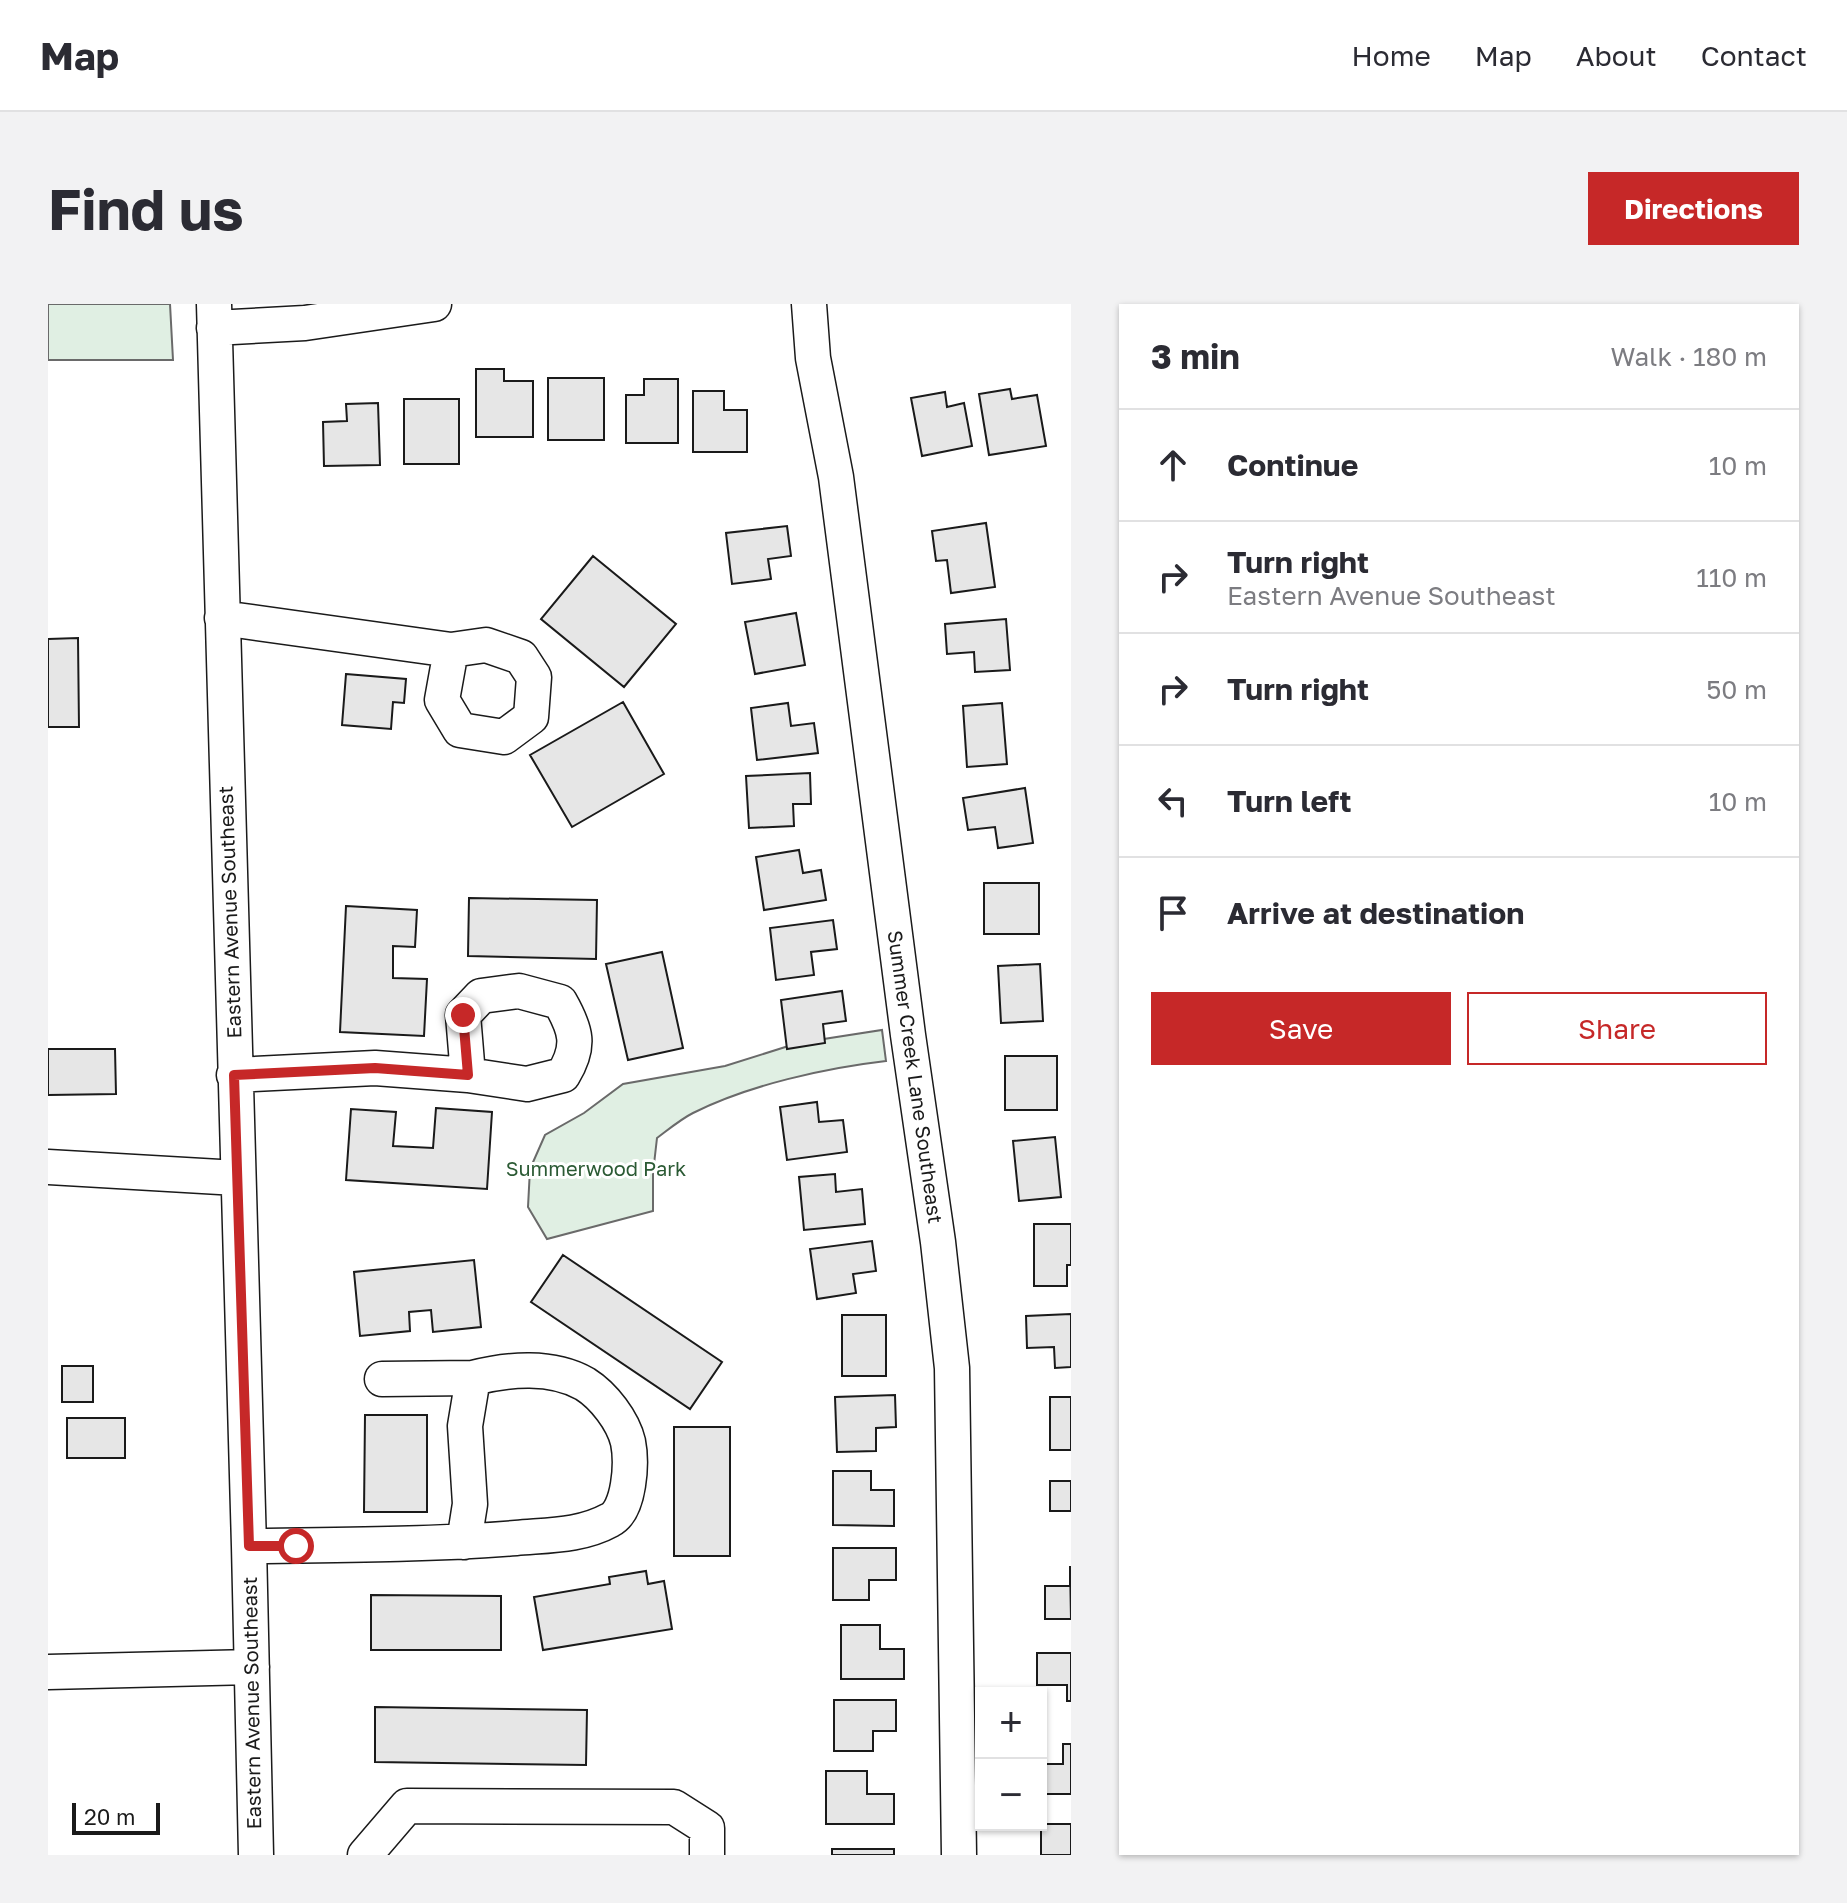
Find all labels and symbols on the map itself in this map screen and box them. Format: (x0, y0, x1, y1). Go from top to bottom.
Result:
street label: Eastern Avenue Southeast (213, 785, 245, 1039)
street label: Summer Creek Lane Southeast (884, 929, 948, 1225)
route end (445, 997, 481, 1033)
park label: Summerwood Park (506, 1156, 686, 1180)
route start (278, 1528, 314, 1564)
street label: Eastern Avenue Southeast (237, 1576, 265, 1830)
scale bar (72, 1799, 160, 1835)

